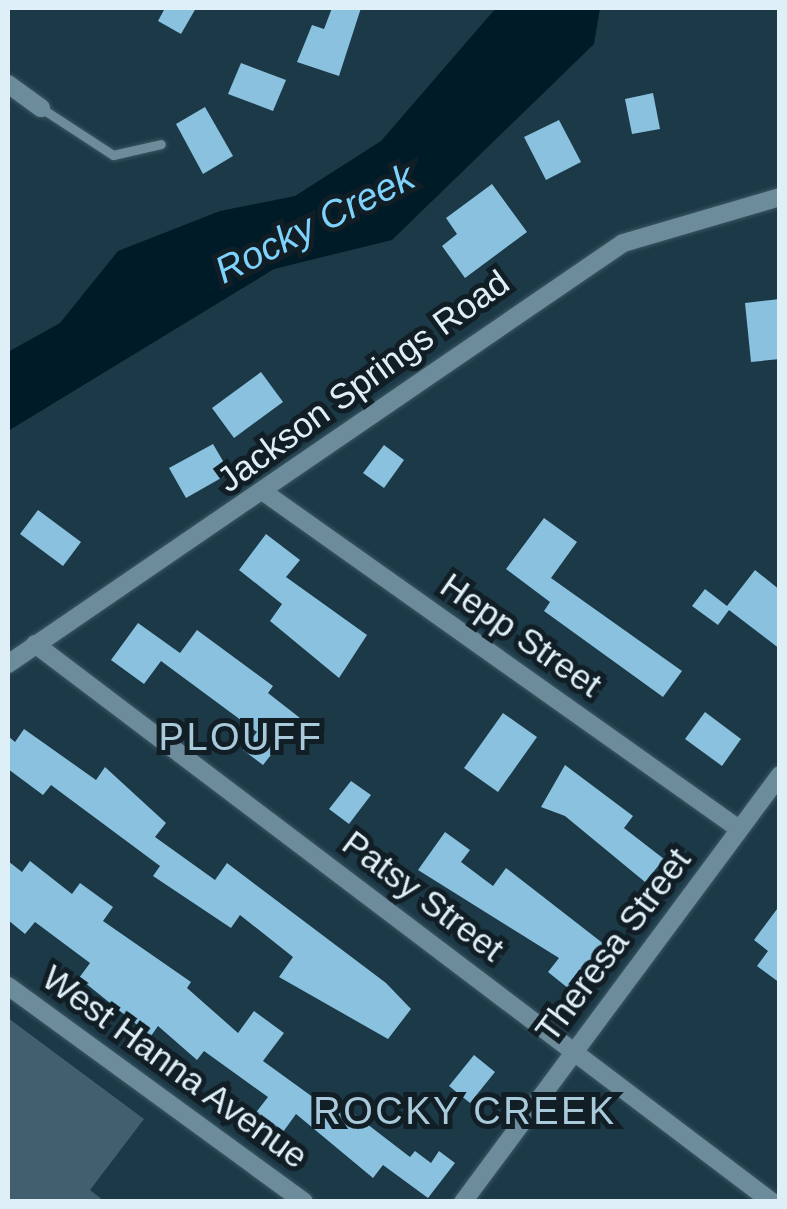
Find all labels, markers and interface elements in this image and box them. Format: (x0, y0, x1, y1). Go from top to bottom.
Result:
water label: Rocky Creek (208, 154, 422, 294)
street label: Jackson Springs Road (209, 261, 517, 501)
street label: Hepp Street (432, 564, 610, 706)
district label: PLOUFF (159, 715, 323, 761)
street label: Patsy Street (334, 822, 512, 970)
street label: Theresa Street (527, 840, 699, 1050)
street label: West Hanna Avenue (33, 956, 317, 1178)
district label: ROCKY CREEK (313, 1089, 617, 1135)

